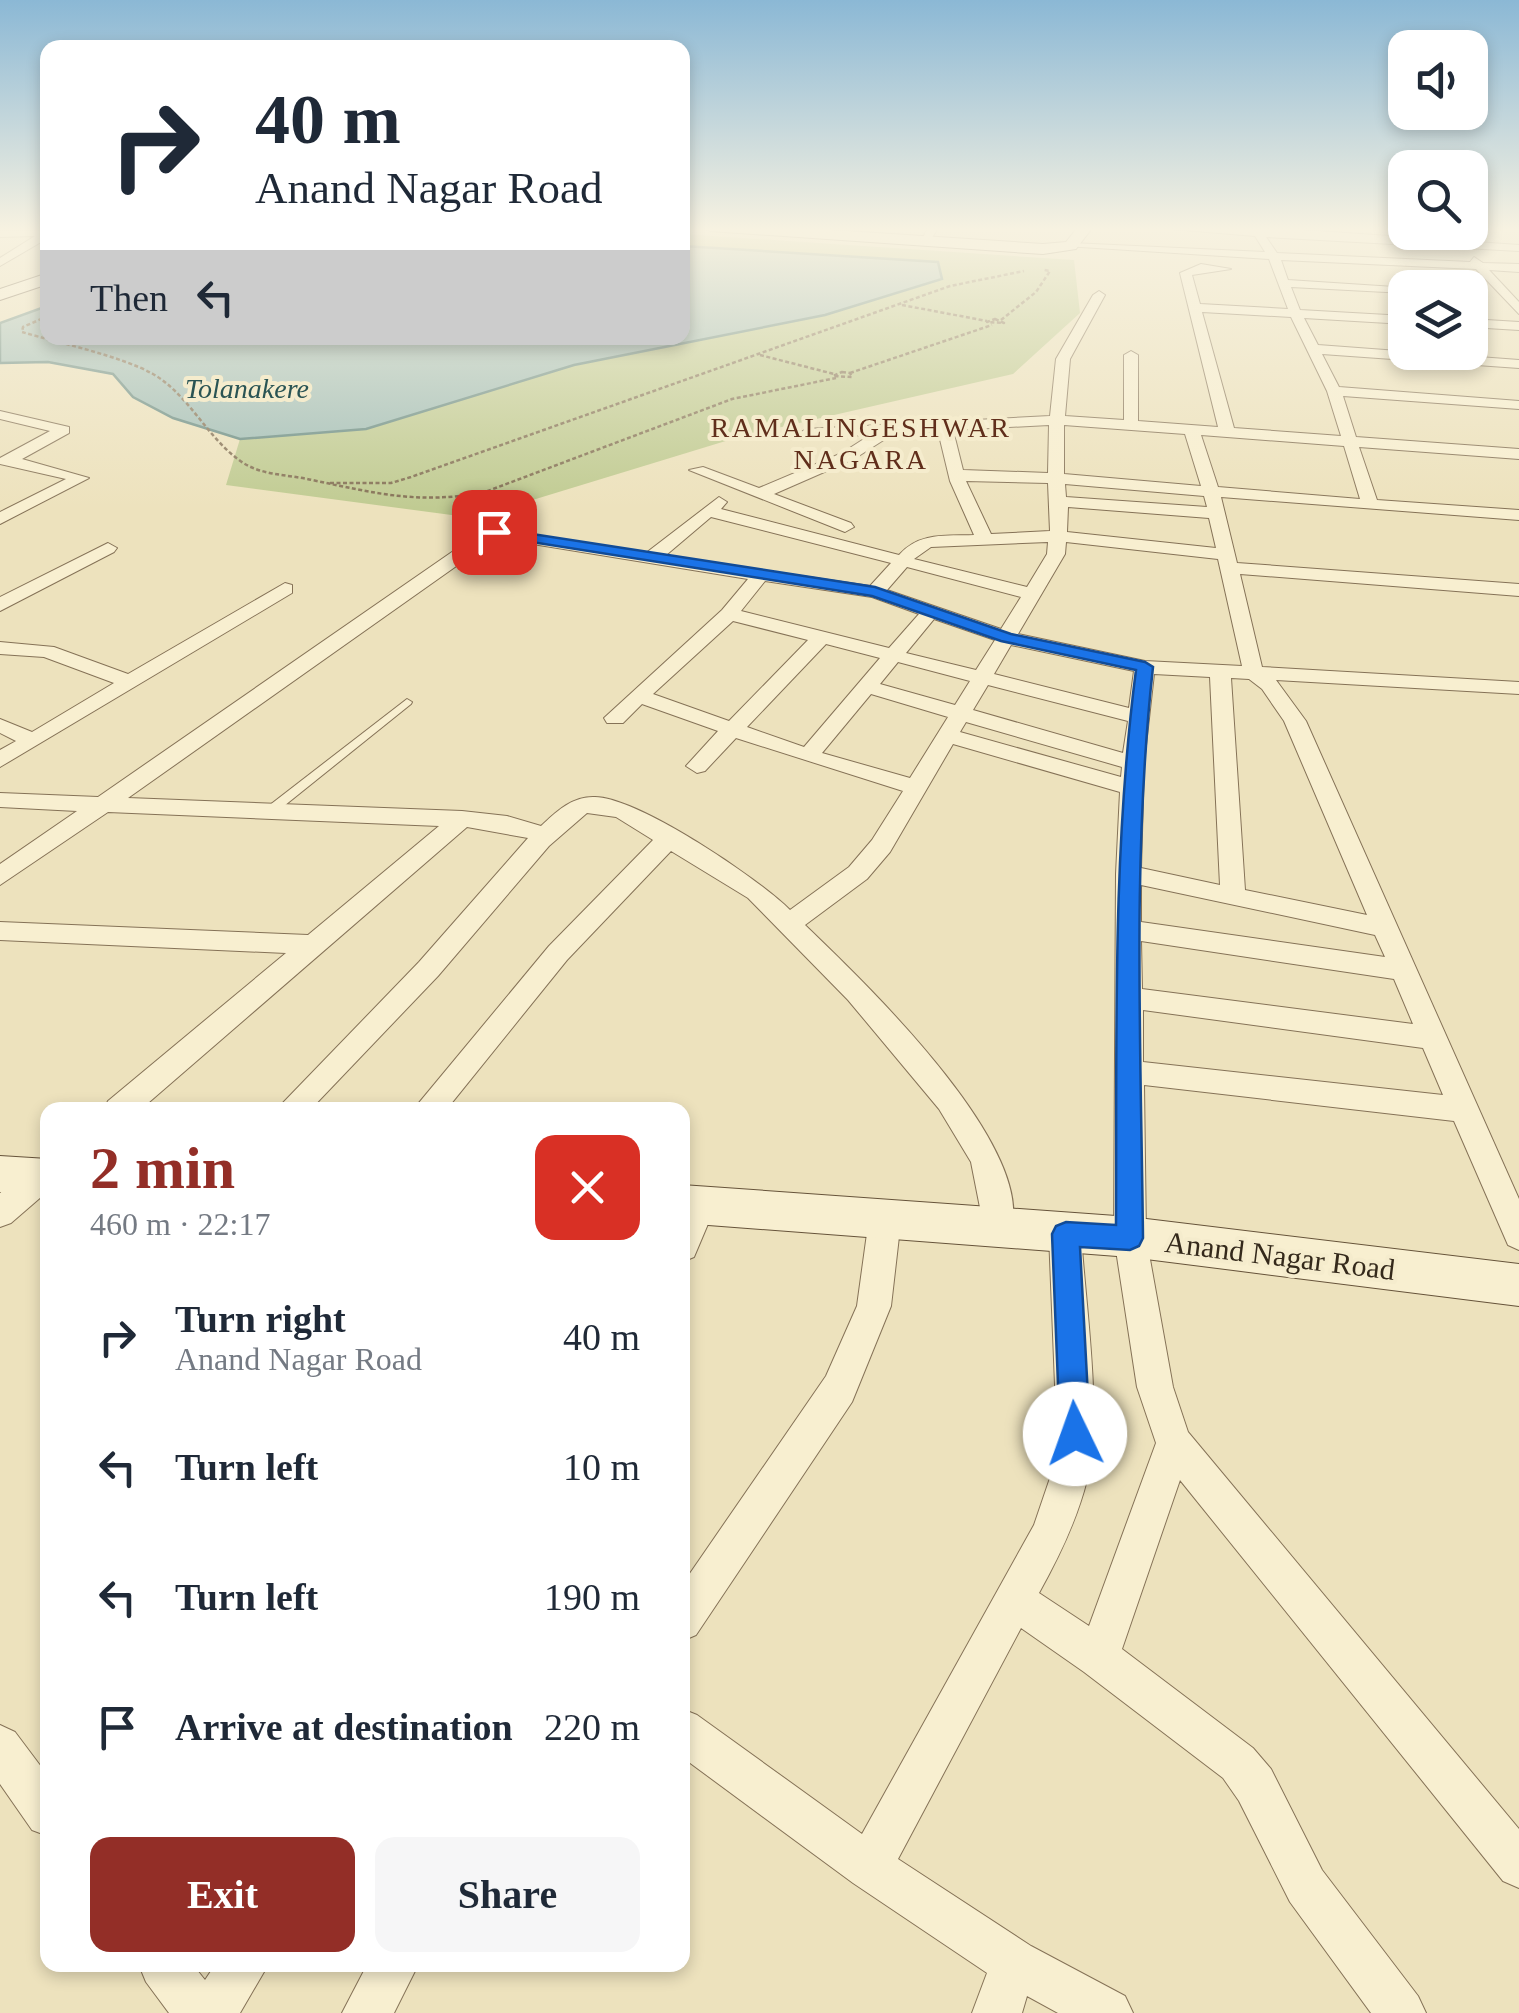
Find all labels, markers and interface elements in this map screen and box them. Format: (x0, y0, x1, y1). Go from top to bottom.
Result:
map controls (1388, 30, 1488, 370)
button: sound (1388, 30, 1488, 130)
icon: right (90, 80, 220, 210)
text: 40 m (255, 81, 401, 158)
button: search (1388, 150, 1488, 250)
text: Anand Nagar Road (255, 163, 602, 213)
icon: left (188, 270, 243, 325)
button: layers (1388, 270, 1488, 370)
text: Then (90, 277, 168, 319)
water label: Tolanakere (185, 373, 309, 404)
district label: RAMALINGESHWAR NAGARA (711, 412, 1012, 475)
pin (452, 490, 537, 575)
icon: arrive (467, 505, 522, 560)
text: 2 min (90, 1135, 235, 1201)
button: close (535, 1135, 640, 1240)
text: 460 m · 22:17 (90, 1206, 270, 1242)
street label: Anand Nagar Road (1163, 1225, 1397, 1286)
text: Turn right (175, 1298, 346, 1340)
icon: right (90, 1310, 145, 1365)
text: 40 m (563, 1316, 640, 1358)
text: Anand Nagar Road (175, 1341, 422, 1377)
position arrow (1023, 1382, 1127, 1486)
icon: left (90, 1440, 145, 1495)
text: Turn left (175, 1446, 318, 1488)
text: 10 m (563, 1446, 640, 1488)
icon: left (90, 1570, 145, 1625)
text: Turn left (175, 1576, 318, 1618)
text: 190 m (544, 1576, 640, 1618)
icon: arrive (90, 1700, 145, 1755)
text: Arrive at destination (175, 1706, 513, 1748)
text: 220 m (544, 1706, 640, 1748)
button: Exit (90, 1837, 355, 1952)
button: Share (375, 1837, 640, 1952)

